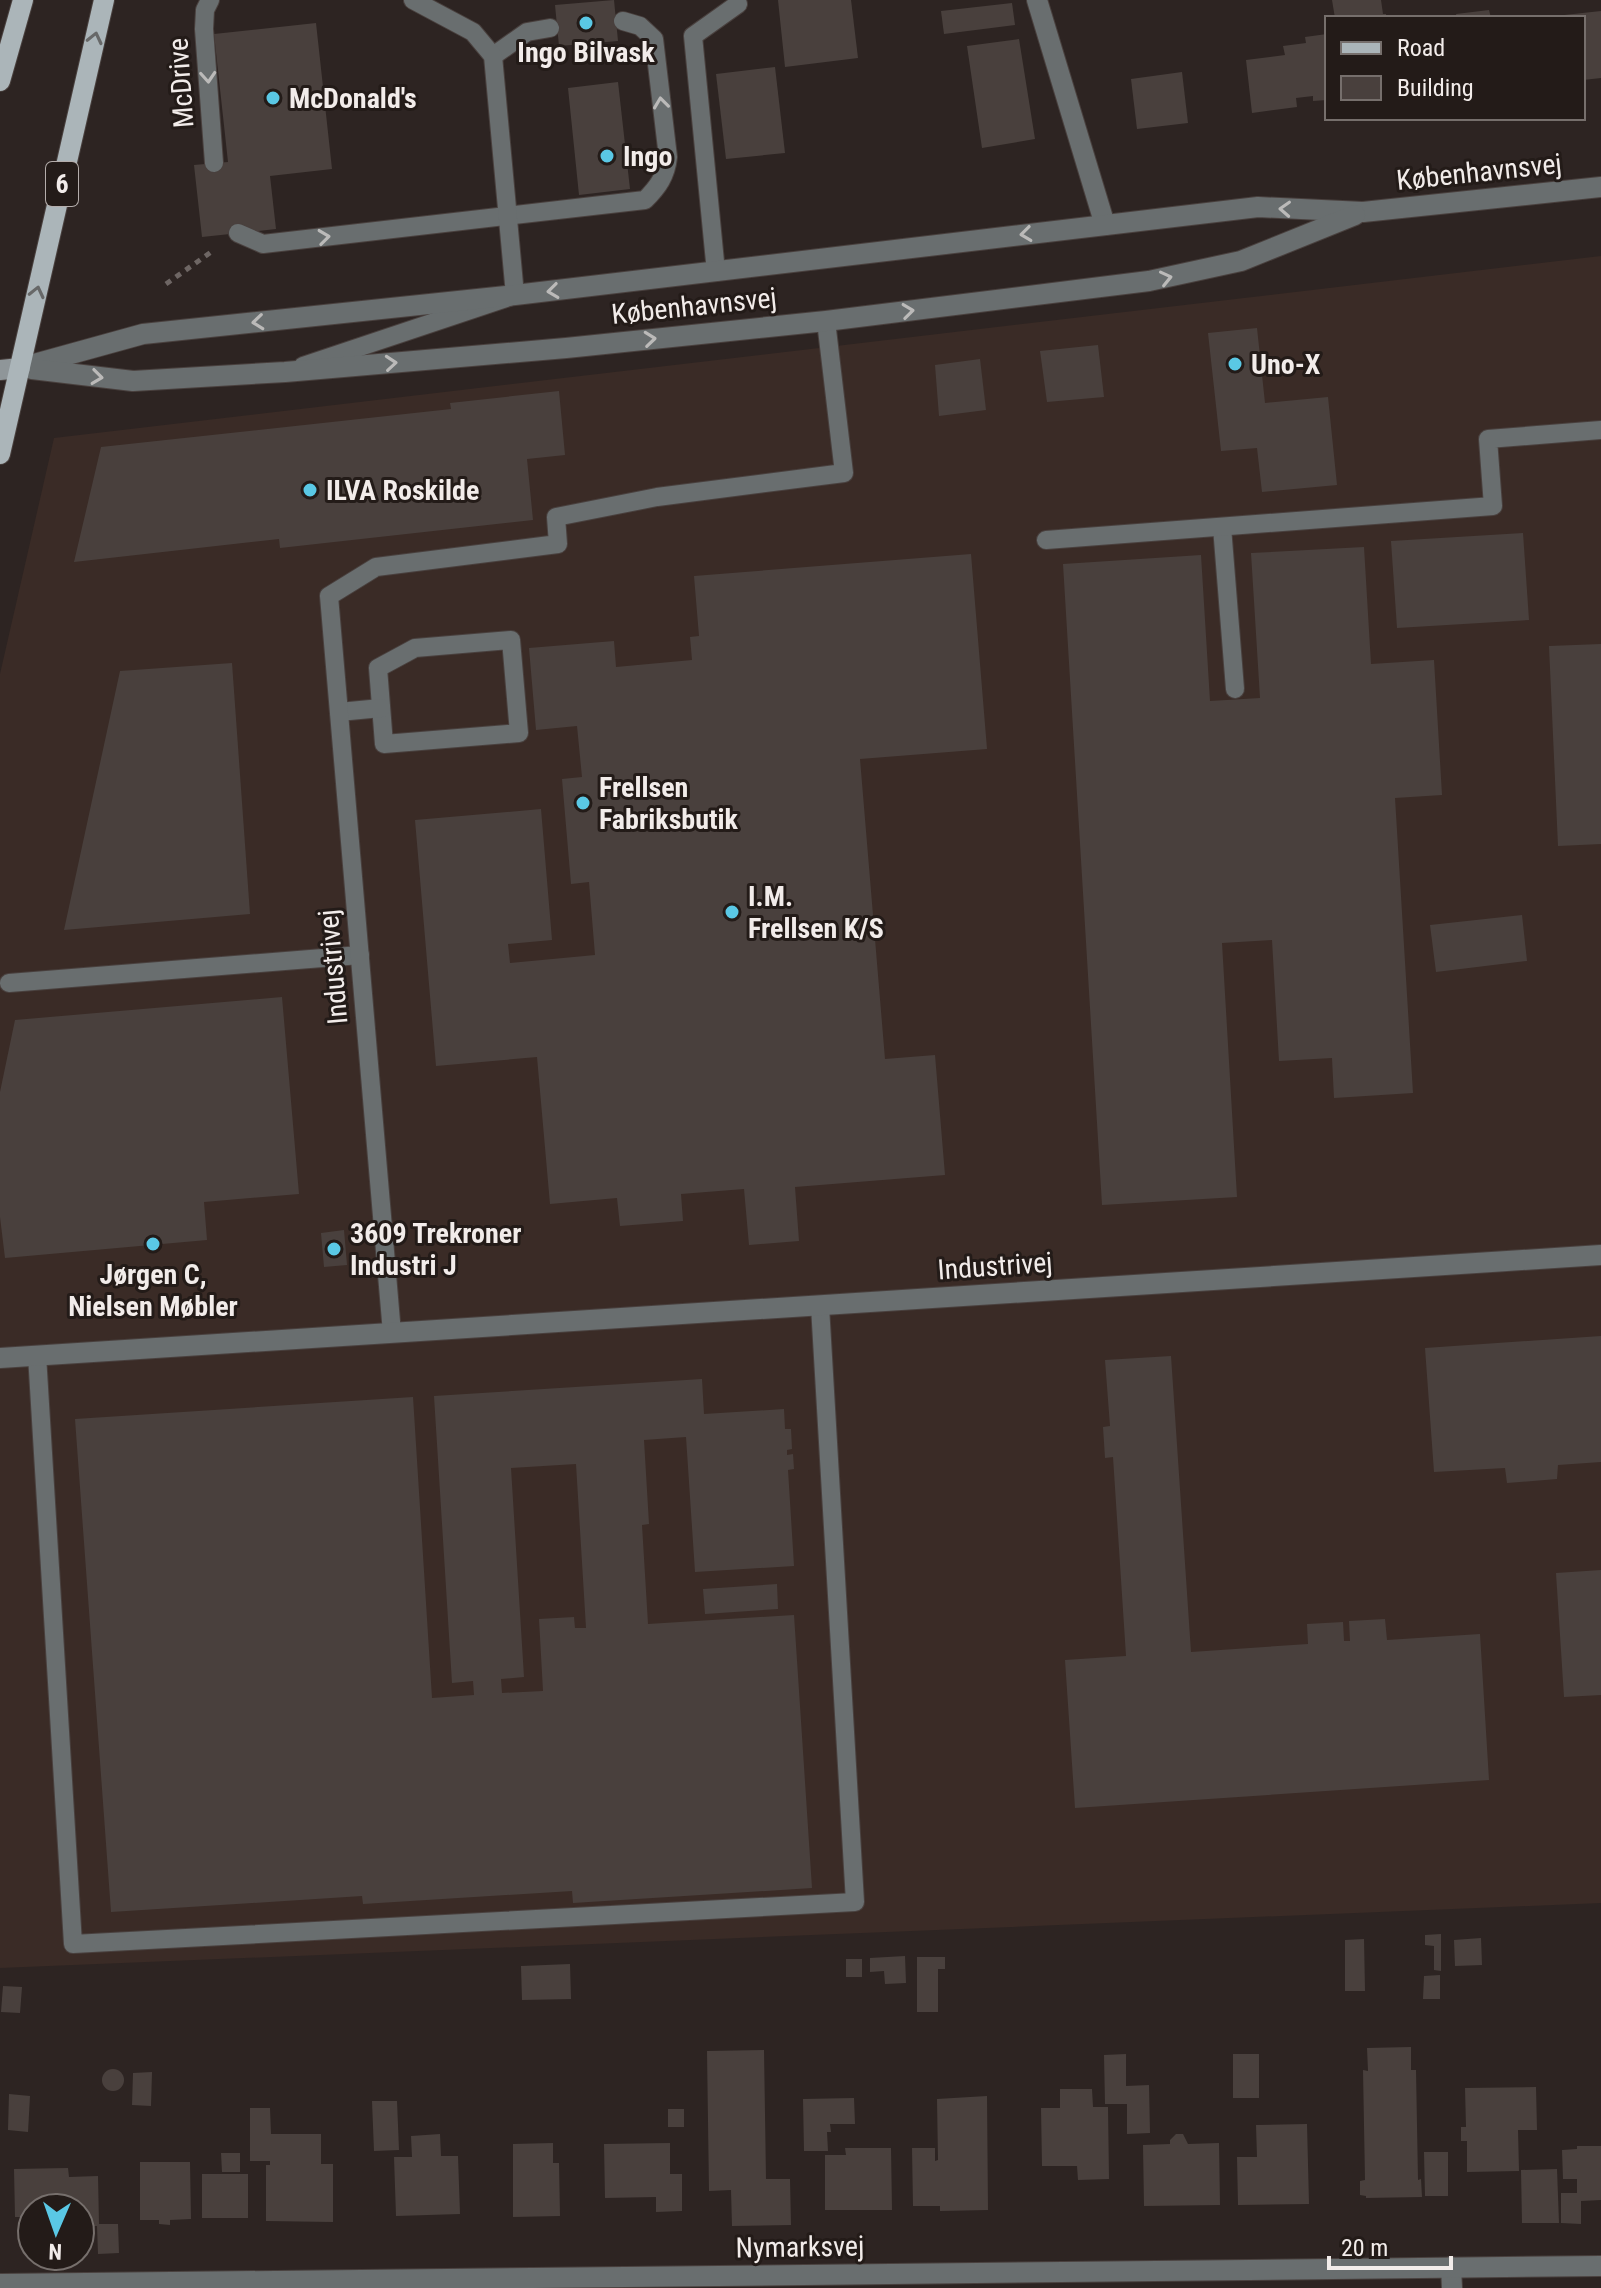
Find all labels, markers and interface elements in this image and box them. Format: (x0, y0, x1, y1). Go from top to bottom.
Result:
marker: Ingo Bilvask (577, 14, 595, 32)
legend (1325, 16, 1585, 120)
one-way arrow (86, 32, 103, 46)
text: Road (1397, 34, 1445, 62)
place label: Ingo Bilvask (517, 36, 655, 69)
street label: McDrive (161, 37, 201, 129)
one-way arrow (199, 71, 216, 84)
text: Building (1397, 74, 1474, 102)
place label: McDonald's (289, 82, 417, 115)
marker: McDonald's (264, 89, 282, 107)
one-way arrow (653, 97, 670, 110)
place label: Ingo (623, 140, 672, 173)
marker: Ingo (598, 147, 616, 165)
street label: Københavnsvej (1395, 147, 1563, 197)
road number: 6 (46, 162, 78, 206)
one-way arrow (1278, 200, 1291, 217)
one-way arrow (1019, 225, 1032, 242)
one-way arrow (318, 229, 331, 246)
one-way arrow (1159, 270, 1173, 287)
street label: Københavnsvej (610, 281, 778, 331)
one-way arrow (546, 282, 559, 299)
one-way arrow (28, 285, 45, 299)
one-way arrow (902, 302, 915, 319)
one-way arrow (251, 313, 264, 330)
one-way arrow (644, 331, 657, 348)
place label: Uno-X (1251, 348, 1321, 381)
one-way arrow (385, 354, 398, 371)
marker: Uno-X (1226, 355, 1244, 373)
one-way arrow (90, 368, 104, 385)
place label: ILVA Roskilde (326, 474, 479, 507)
marker: ILVA Roskilde (301, 481, 319, 499)
place label: Frellsen Fabriksbutik (599, 771, 739, 836)
marker: Frellsen Fabriksbutik (574, 794, 592, 812)
place label: I.M. Frellsen K/S (748, 880, 884, 945)
marker: I.M. Frellsen K/S (723, 903, 741, 921)
street label: Industrivej (312, 908, 354, 1026)
place label: 3609 Trekroner Industri J (350, 1217, 522, 1282)
marker: Jørgen C, Nielsen Møbler (144, 1235, 162, 1253)
marker: 3609 Trekroner Industri J (325, 1240, 343, 1258)
street label: Industrivej (936, 1246, 1054, 1286)
place label: Jørgen C, Nielsen Møbler (68, 1258, 238, 1323)
north arrow (16, 2192, 96, 2272)
scale bar (1329, 2220, 1451, 2270)
street label: Nymarksvej (735, 2229, 865, 2265)
text: 20 m (1341, 2234, 1388, 2262)
text: N (48, 2239, 62, 2264)

